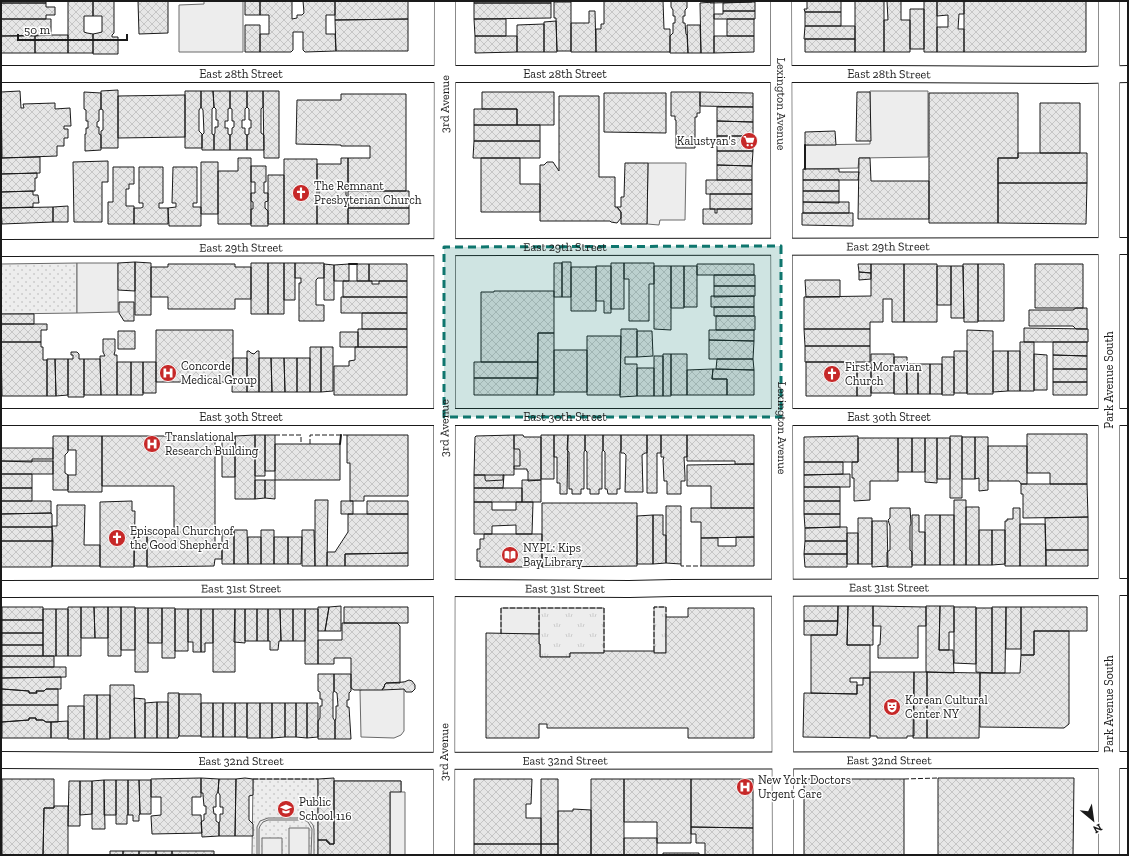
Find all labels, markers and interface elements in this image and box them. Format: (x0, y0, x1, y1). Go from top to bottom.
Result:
scale bar (18, 16, 127, 42)
text: 50 m (24, 23, 51, 37)
street label: Lexington Avenue (774, 57, 788, 151)
street label: East 28th Street (199, 67, 283, 81)
street label: East 28th Street (523, 67, 607, 81)
street label: East 28th Street (847, 67, 931, 81)
street label: 3rd Avenue (438, 75, 452, 133)
supermarket icon: Kalustyan's (739, 131, 759, 151)
place label: Kalustyan's (677, 134, 736, 148)
place label: The Remnant Presbyterian Church (314, 179, 422, 207)
church icon: The Remnant Presbyterian Church (291, 183, 311, 203)
street label: East 29th Street (846, 239, 930, 253)
street label: East 29th Street (199, 240, 283, 255)
street label: East 29th Street (523, 240, 607, 254)
street label: Park Avenue South (1102, 331, 1116, 429)
place label: Concorde Medical Group (181, 359, 257, 387)
place label: First Moravian Church (845, 360, 922, 388)
hospital icon: Concorde Medical Group (158, 363, 178, 383)
church icon: First Moravian Church (822, 364, 842, 384)
street label: Lexington Avenue (775, 381, 789, 475)
street label: 3rd Avenue (437, 399, 452, 457)
street label: East 30th Street (199, 410, 283, 424)
street label: East 30th Street (523, 410, 607, 424)
street label: East 30th Street (847, 410, 931, 424)
place label: Translational Research Building (165, 430, 259, 458)
hospital icon: Translational Research Building (142, 434, 162, 454)
place label: Episcopal Church of the Good Shepherd (130, 524, 235, 552)
church icon: Episcopal Church of the Good Shepherd (107, 528, 127, 548)
place label: NYPL: Kips Bay Library (523, 541, 584, 569)
library icon: NYPL: Kips Bay Library (500, 545, 520, 565)
street label: East 31st Street (849, 580, 929, 595)
street label: East 31st Street (201, 581, 282, 596)
street label: East 31st Street (525, 581, 606, 596)
street label: Park Avenue South (1102, 655, 1116, 753)
place label: Korean Cultural Center NY (905, 693, 988, 721)
theatre icon: Korean Cultural Center NY (882, 697, 902, 717)
street label: 3rd Avenue (437, 723, 451, 781)
street label: East 32nd Street (846, 753, 932, 767)
street label: East 32nd Street (198, 754, 284, 768)
street label: East 32nd Street (522, 754, 608, 768)
place label: New York Doctors Urgent Care (758, 773, 851, 801)
hospital icon: New York Doctors Urgent Care (735, 777, 755, 797)
place label: Public School 116 (299, 795, 352, 823)
school or university icon: Public School 116 (276, 799, 296, 819)
north arrow (1073, 800, 1113, 840)
text: N (1090, 821, 1104, 836)

